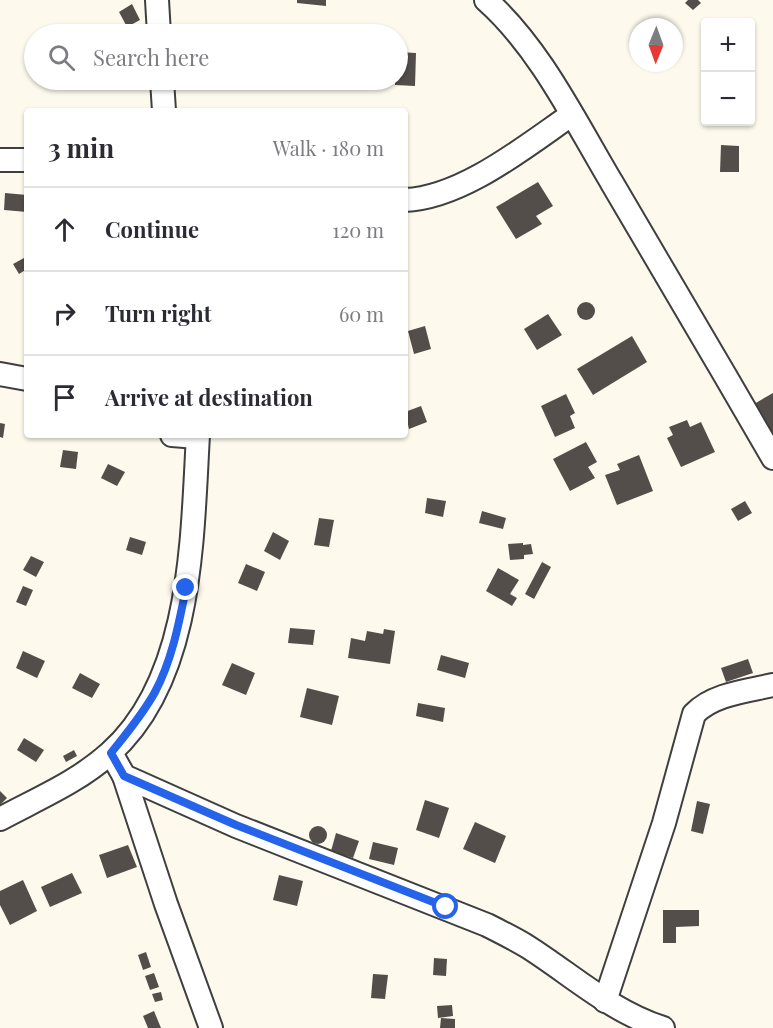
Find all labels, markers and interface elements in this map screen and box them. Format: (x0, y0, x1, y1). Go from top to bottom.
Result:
north arrow (629, 18, 683, 72)
map controls (701, 18, 755, 126)
button: + (701, 18, 755, 72)
search box (24, 24, 408, 90)
icon: search (45, 41, 78, 74)
text: Search here (93, 42, 209, 72)
button: − (701, 72, 755, 126)
text: 3 min (48, 130, 114, 165)
text: Walk · 180 m (273, 134, 384, 161)
icon: ahead (48, 213, 81, 246)
text: Continue (105, 214, 199, 244)
text: 120 m (332, 216, 384, 243)
icon: right (48, 297, 81, 330)
text: Turn right (105, 298, 211, 328)
text: 60 m (339, 300, 384, 327)
icon: arrive (48, 381, 81, 414)
text: Arrive at destination (105, 382, 313, 412)
route end (172, 574, 198, 600)
route start (432, 893, 458, 919)

